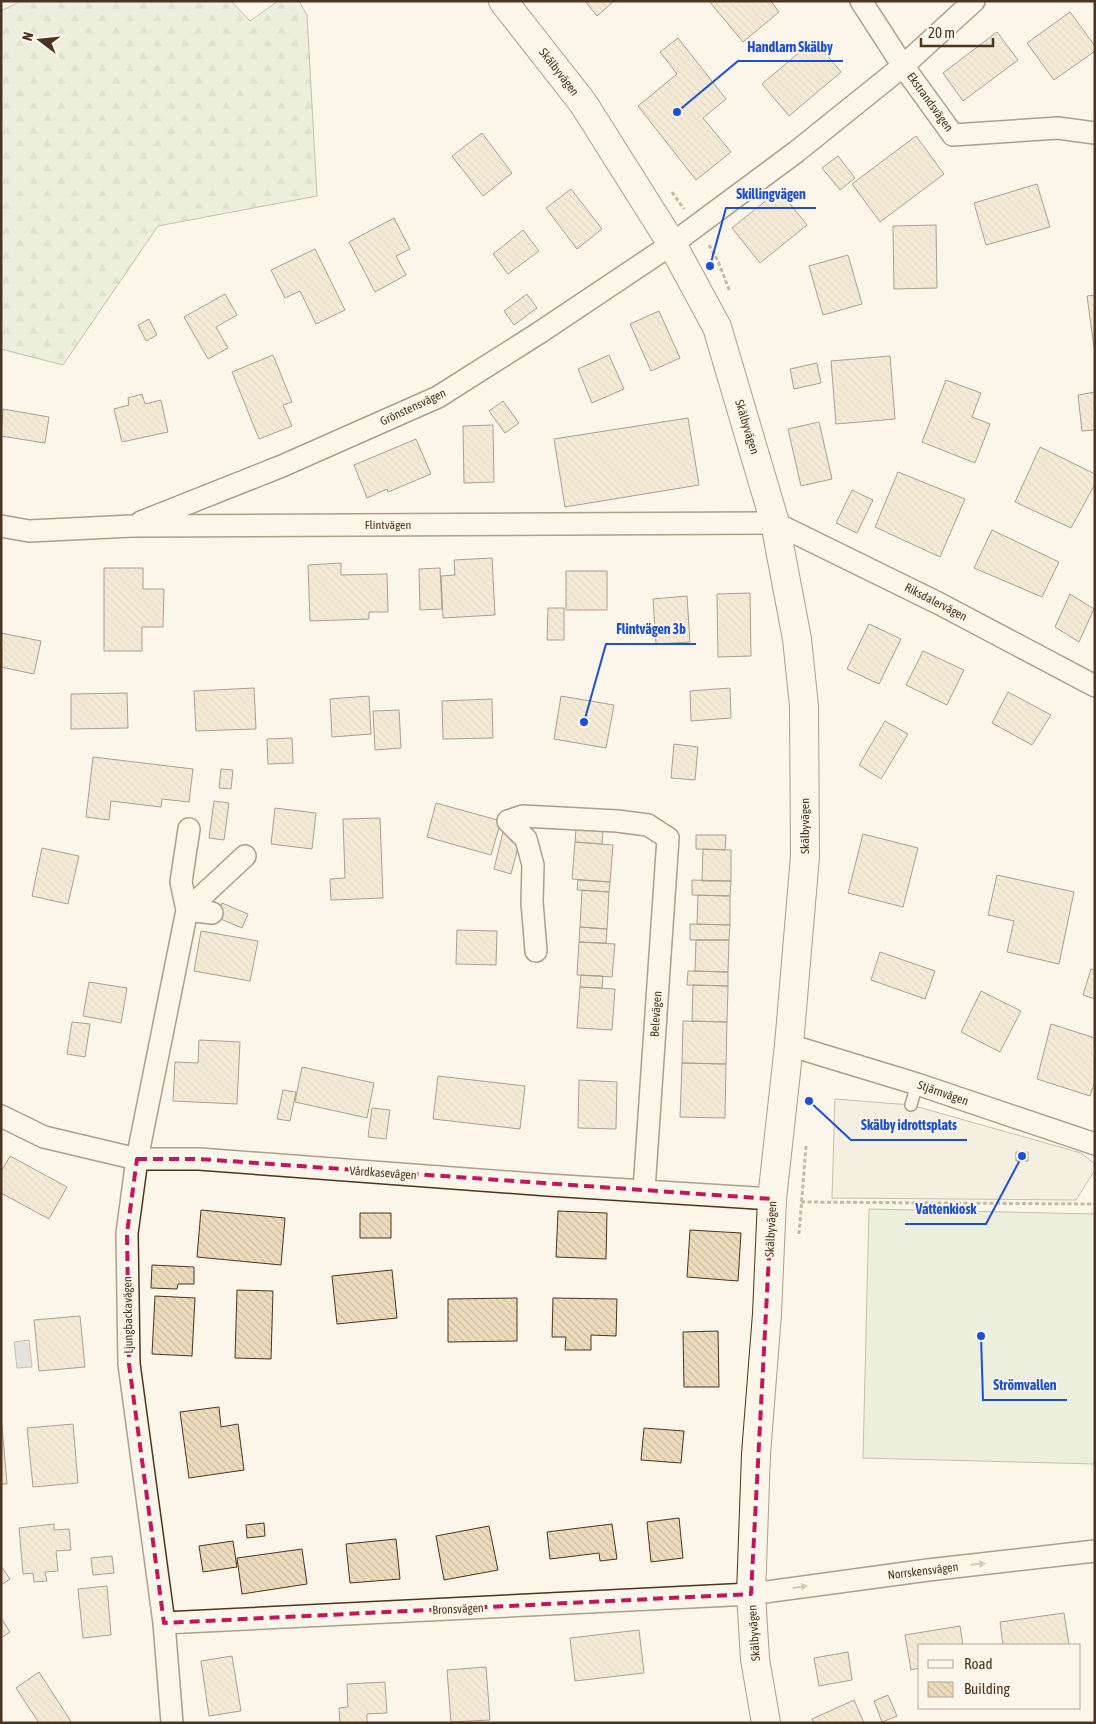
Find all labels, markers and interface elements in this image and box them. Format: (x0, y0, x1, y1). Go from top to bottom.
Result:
north arrow (15, 15, 65, 65)
scale bar (921, 15, 994, 47)
text: 20 m (928, 24, 955, 41)
text: N (19, 30, 36, 43)
callout: Handlarn Skälby (738, 32, 843, 61)
text: Handlarn Skälby (747, 39, 833, 55)
street label: Skälbyvägen (536, 46, 582, 98)
street label: Ekstrandsvägen (904, 70, 956, 134)
callout: Skillingvägen (726, 179, 816, 208)
text: Skillingvägen (736, 186, 806, 202)
street label: Grönstensvägen (378, 386, 448, 428)
street label: Skälbyvägen (732, 398, 762, 456)
street label: Flintvägen (365, 518, 411, 532)
street label: Riksdalervägen (902, 580, 970, 624)
callout: Flintvägen 3b (606, 615, 696, 644)
text: Flintvägen 3b (616, 621, 686, 637)
street label: Skälbyvägen (798, 798, 812, 854)
street label: Belevägen (647, 991, 665, 1037)
street label: Stjärnvägen (916, 1078, 970, 1108)
callout: Skälby idrottsplats (851, 1111, 967, 1140)
text: Skälby idrottsplats (861, 1117, 957, 1133)
street label: Vårdkasevägen (349, 1164, 417, 1182)
callout: Vattenkiosk (905, 1195, 986, 1224)
street label: Skälbyvägen (763, 1201, 779, 1257)
text: Vattenkiosk (914, 1201, 977, 1217)
street label: Ljungbackavägen (120, 1276, 136, 1354)
callout: Strömvallen (983, 1371, 1067, 1400)
text: Strömvallen (993, 1377, 1057, 1393)
street label: Norrskensvägen (887, 1560, 959, 1582)
one-way arrow (970, 1560, 986, 1568)
one-way arrow (792, 1583, 808, 1591)
street label: Bronsvägen (432, 1601, 484, 1617)
street label: Skälbyvägen (745, 1604, 763, 1662)
legend (918, 1644, 1081, 1709)
text: Road (964, 1655, 993, 1672)
text: Building (964, 1680, 1010, 1697)

